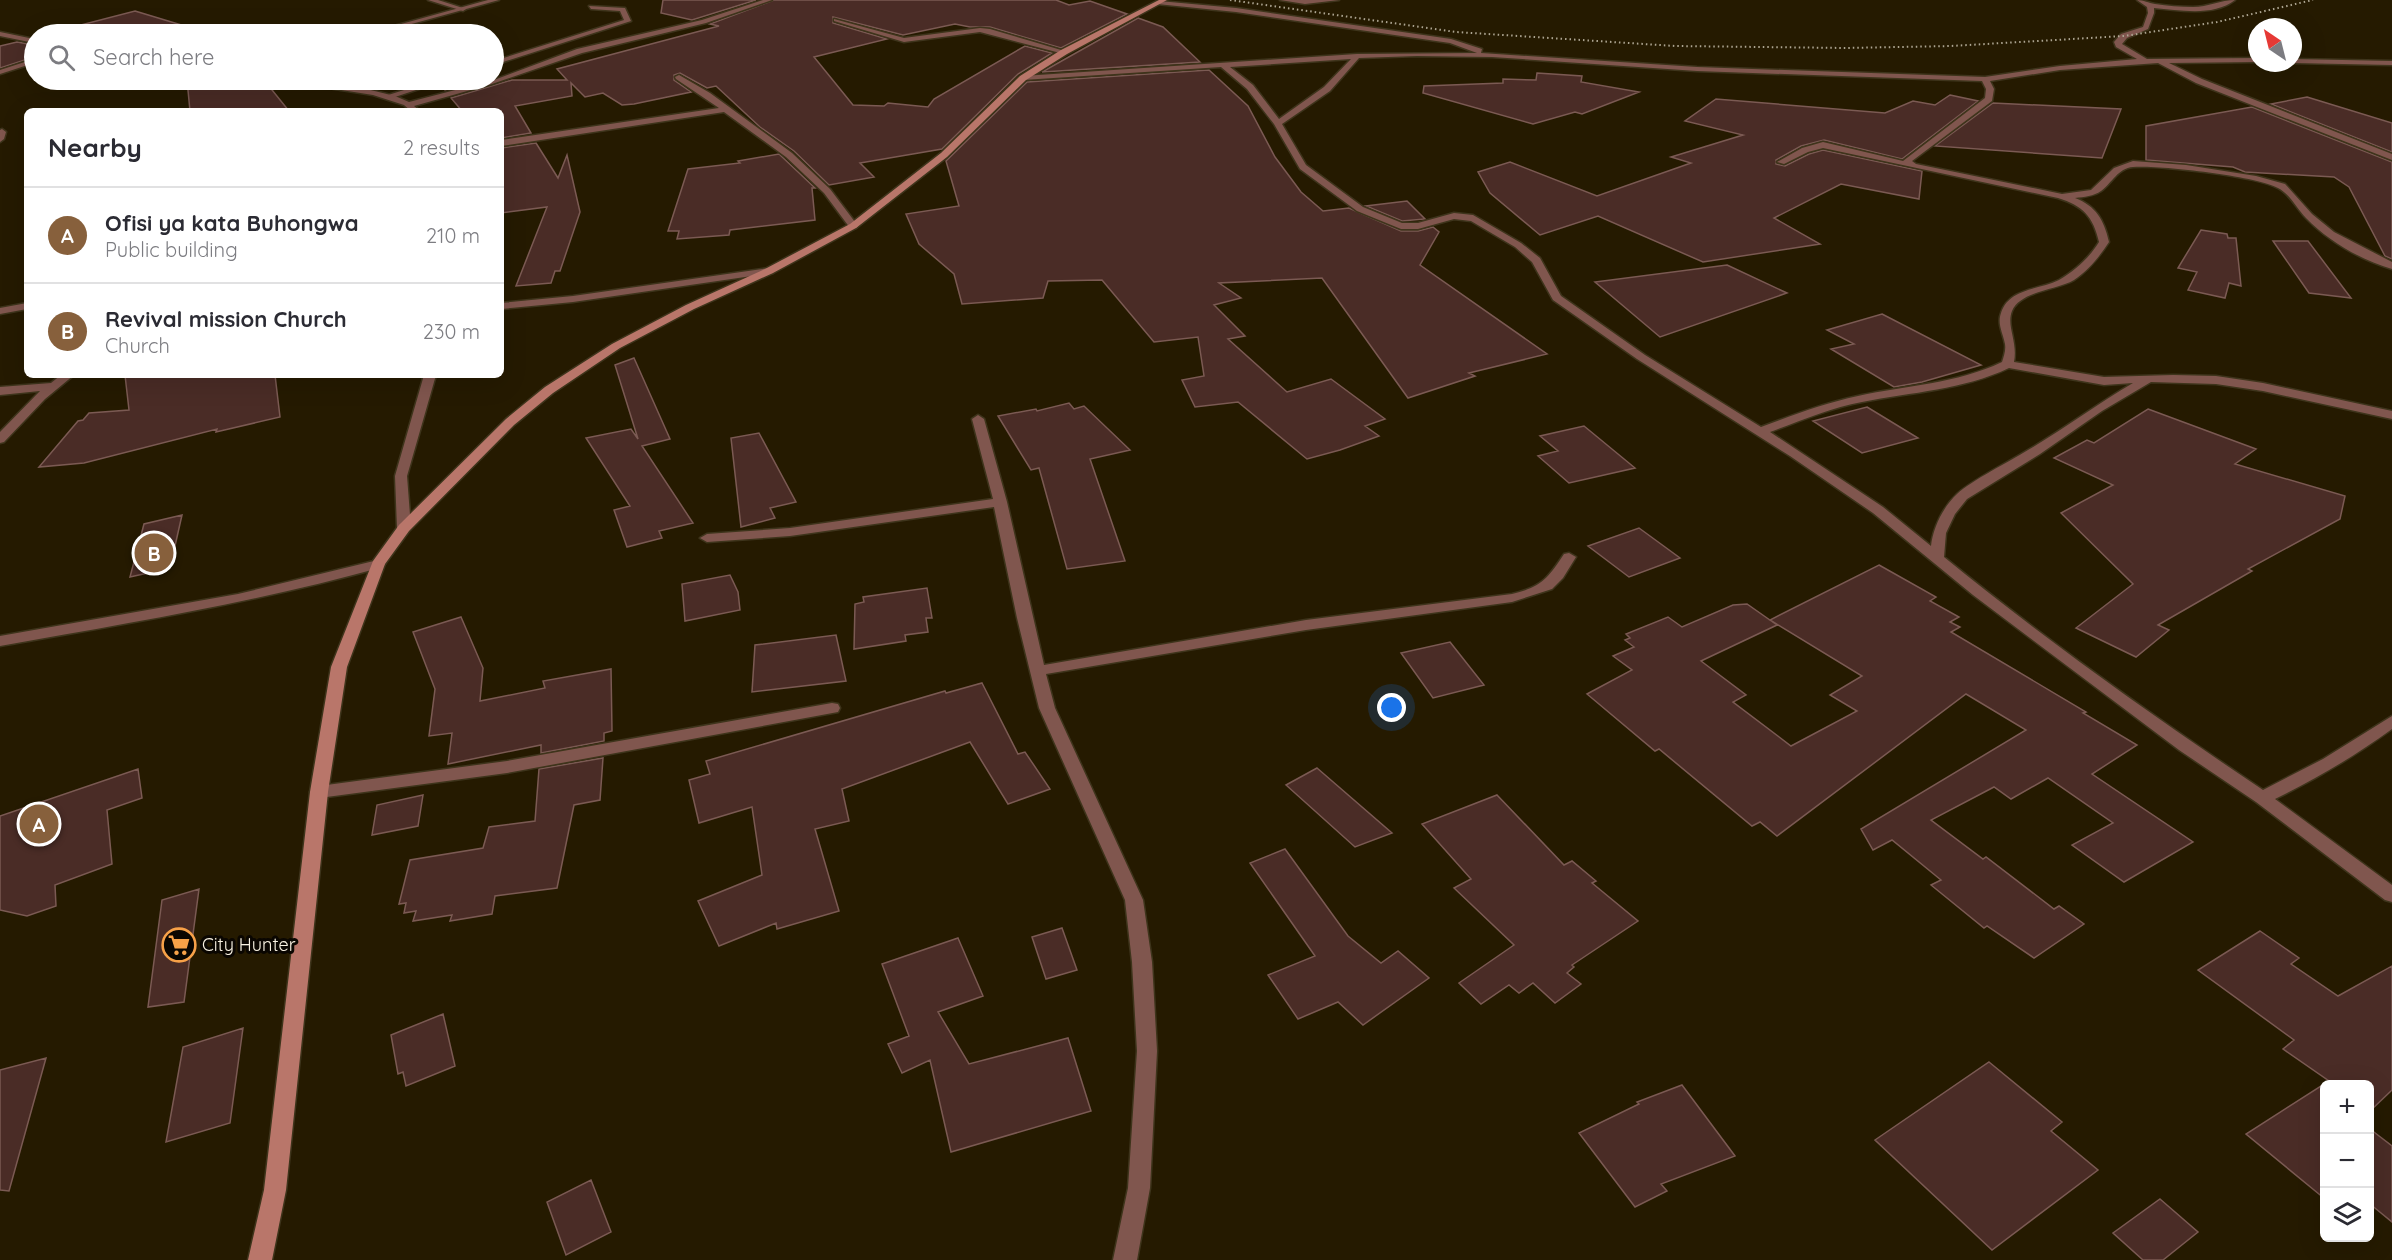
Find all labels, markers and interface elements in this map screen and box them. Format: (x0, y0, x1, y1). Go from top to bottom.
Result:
north arrow (2248, 18, 2302, 72)
search box (24, 24, 504, 90)
icon: search (45, 41, 78, 74)
text: Search here (93, 43, 214, 71)
text: Nearby (48, 131, 142, 164)
text: 2 results (403, 135, 480, 160)
text: Ofisi ya kata Buhongwa (105, 209, 358, 237)
text: A (61, 223, 74, 248)
text: 210 m (426, 223, 480, 248)
text: Public building (105, 237, 238, 262)
text: Revival mission Church (105, 305, 347, 333)
text: B (61, 319, 74, 344)
text: 230 m (423, 319, 480, 344)
text: Church (105, 333, 170, 358)
pin: B (134, 530, 174, 576)
your location (1377, 693, 1406, 722)
pin: A (20, 802, 58, 846)
supermarket icon: City Hunter (161, 927, 197, 963)
place label: City Hunter (202, 933, 296, 956)
map controls (2320, 1080, 2374, 1242)
button: + (2320, 1080, 2374, 1134)
button: − (2320, 1134, 2374, 1188)
button: layers (2320, 1188, 2374, 1242)

